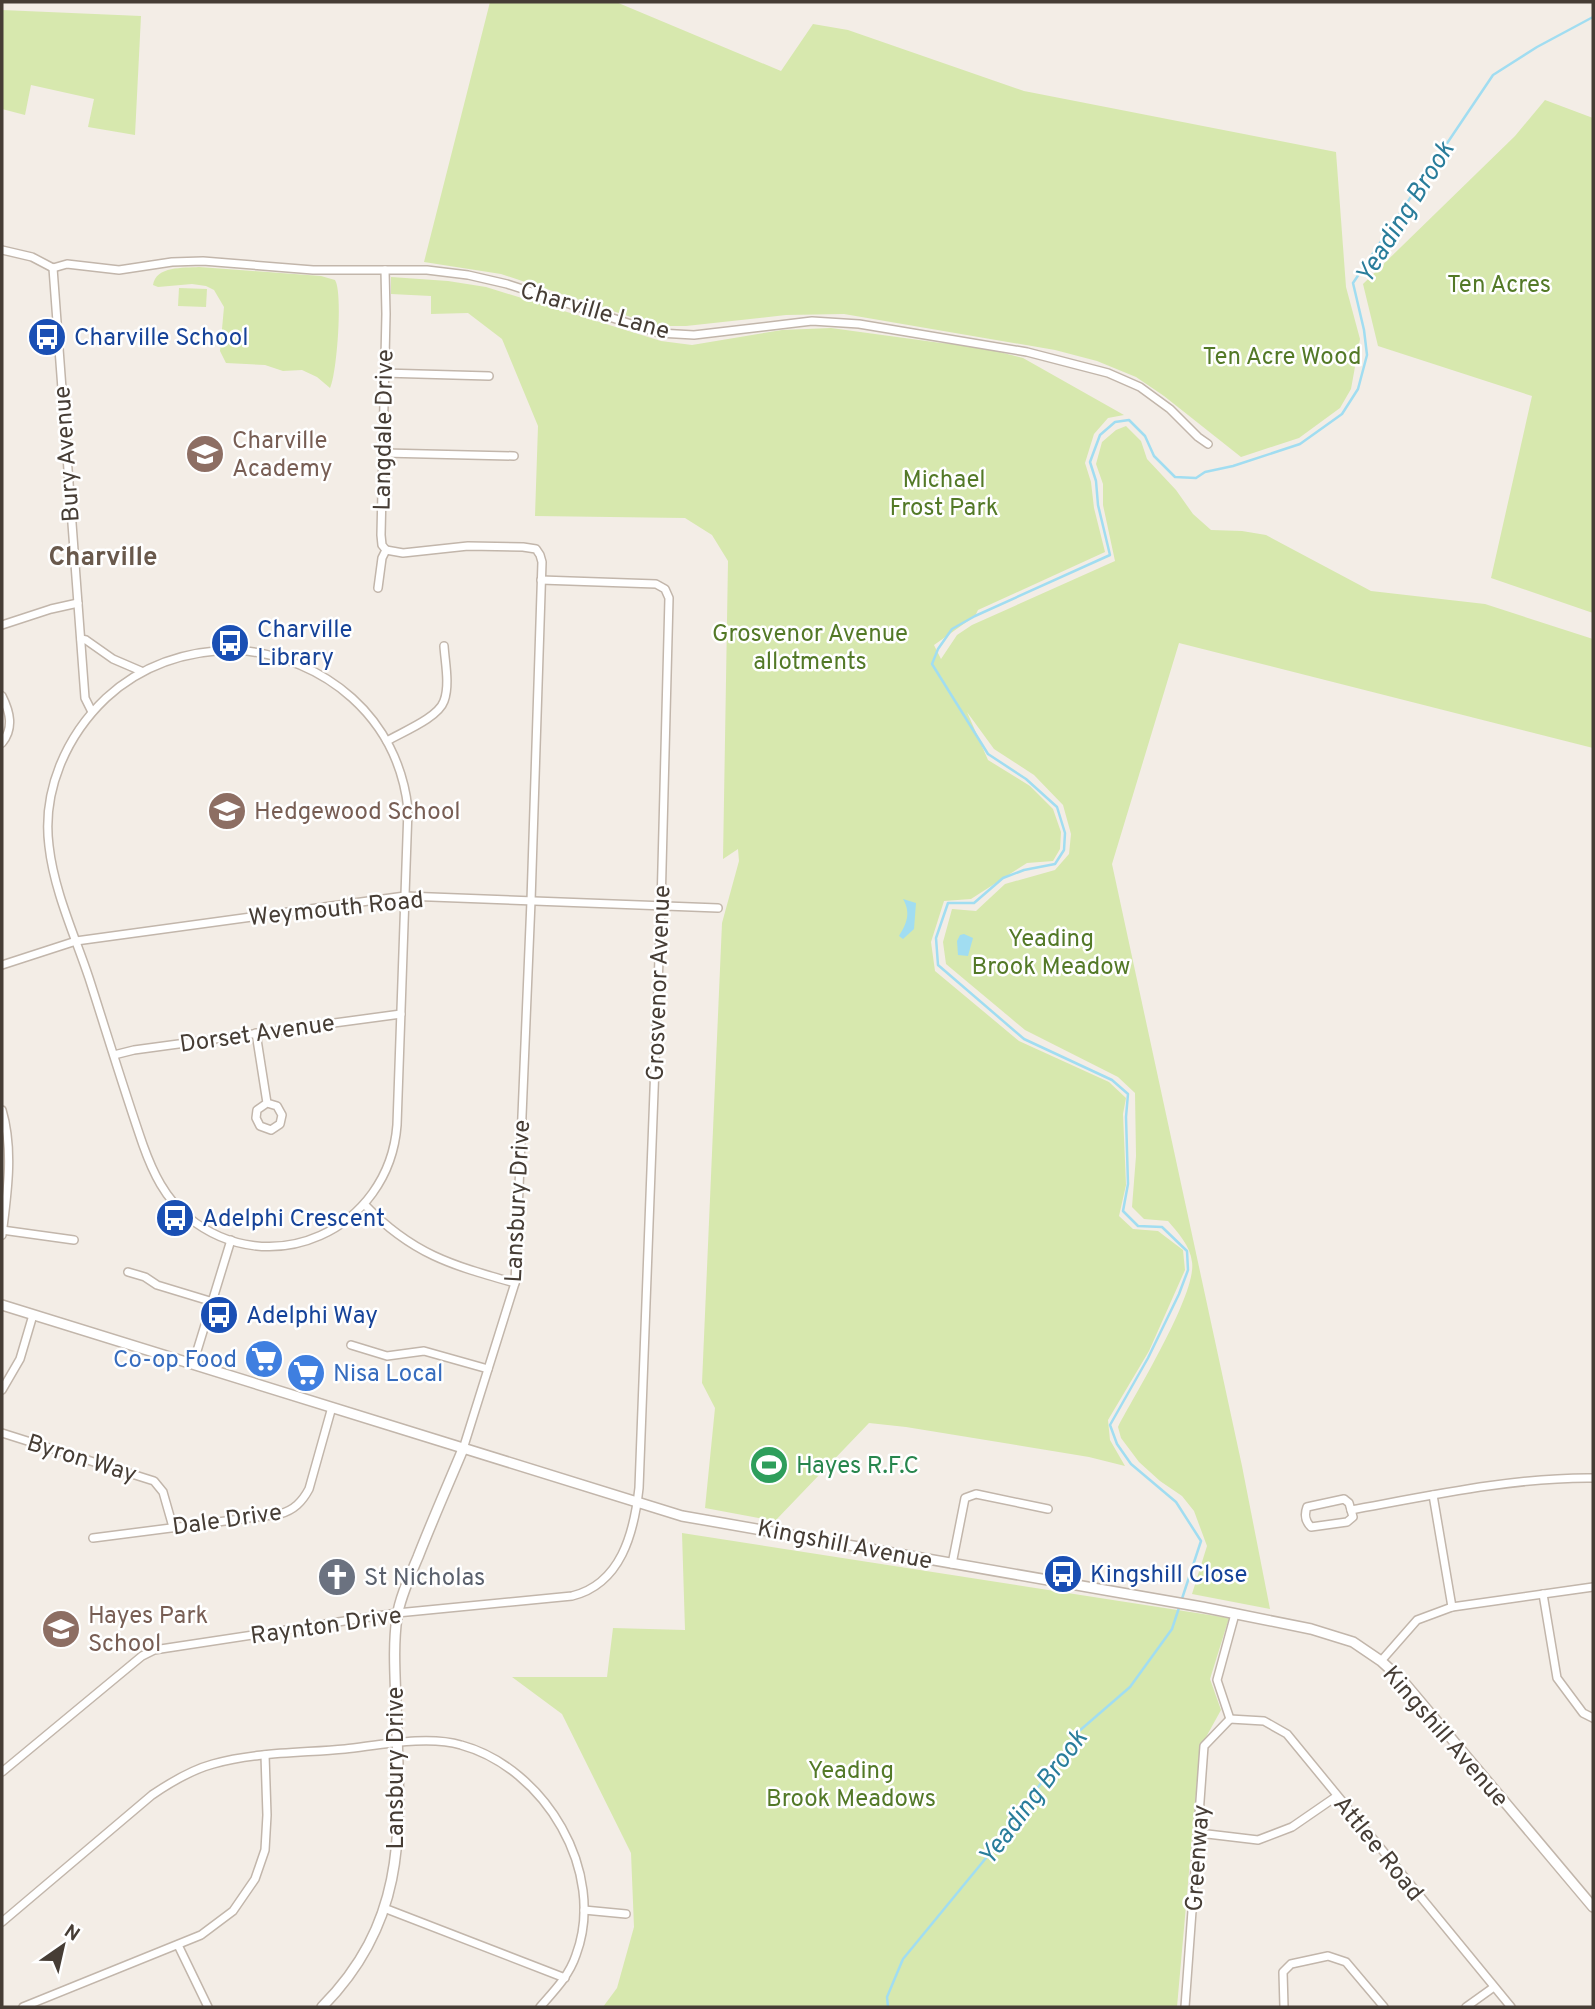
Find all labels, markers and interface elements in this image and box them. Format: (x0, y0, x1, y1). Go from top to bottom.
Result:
water label: Yeading Brook (1349, 135, 1464, 291)
park label: Ten Acres (1447, 271, 1551, 301)
street label: Charville Lane (516, 276, 673, 348)
bus stop icon: Charville School (26, 316, 68, 358)
place label: Charville School (74, 324, 248, 354)
park label: Ten Acre Wood (1203, 343, 1361, 373)
street label: Langdale Drive (369, 349, 401, 511)
street label: Bury Avenue (48, 385, 88, 523)
place label: Charville Academy (232, 427, 332, 485)
school or university icon: Charville Academy (184, 433, 226, 475)
park label: Michael Frost Park (890, 466, 998, 524)
district label: Charville (48, 542, 158, 575)
place label: Charville Library (257, 616, 353, 674)
park label: Grosvenor Avenue allotments (712, 620, 908, 678)
bus stop icon: Charville Library (209, 622, 251, 664)
school or university icon: Hedgewood School (206, 790, 248, 832)
place label: Hedgewood School (254, 798, 461, 828)
street label: Grosvenor Avenue (642, 885, 678, 1082)
street label: Weymouth Road (247, 886, 425, 934)
park label: Yeading Brook Meadow (972, 925, 1130, 983)
street label: Dorset Avenue (178, 1009, 337, 1061)
street label: Lansbury Drive (500, 1119, 538, 1283)
bus stop icon: Adelphi Crescent (154, 1197, 196, 1239)
place label: Adelphi Crescent (202, 1205, 385, 1235)
bus stop icon: Adelphi Way (198, 1294, 240, 1336)
place label: Adelphi Way (246, 1302, 378, 1332)
supermarket icon: Co-op Food (243, 1338, 285, 1380)
place label: Co-op Food (113, 1346, 237, 1376)
supermarket icon: Nisa Local (285, 1352, 327, 1394)
place label: Nisa Local (333, 1360, 443, 1390)
street label: Byron Way (23, 1429, 140, 1491)
sports icon: Hayes R.F.C (748, 1444, 790, 1486)
place label: Hayes R.F.C (796, 1452, 919, 1482)
street label: Dale Drive (171, 1498, 284, 1544)
street label: Kingshill Avenue (755, 1514, 935, 1578)
bus stop icon: Kingshill Close (1042, 1553, 1084, 1595)
church icon: St Nicholas (316, 1556, 358, 1598)
place label: Kingshill Close (1090, 1561, 1247, 1591)
place label: St Nicholas (364, 1564, 485, 1594)
place label: Hayes Park School (88, 1602, 208, 1660)
street label: Raynton Drive (249, 1602, 404, 1652)
school or university icon: Hayes Park School (40, 1608, 82, 1650)
street label: Kingshill Avenue (1375, 1660, 1514, 1814)
street label: Lansbury Drive (382, 1686, 412, 1850)
water label: Yeading Brook (972, 1723, 1096, 1873)
park label: Yeading Brook Meadows (766, 1757, 936, 1815)
street label: Attlee Road (1326, 1790, 1429, 1908)
street label: Greenway (1180, 1804, 1218, 1913)
north arrow (28, 1911, 98, 1981)
text: N (59, 1920, 84, 1947)

